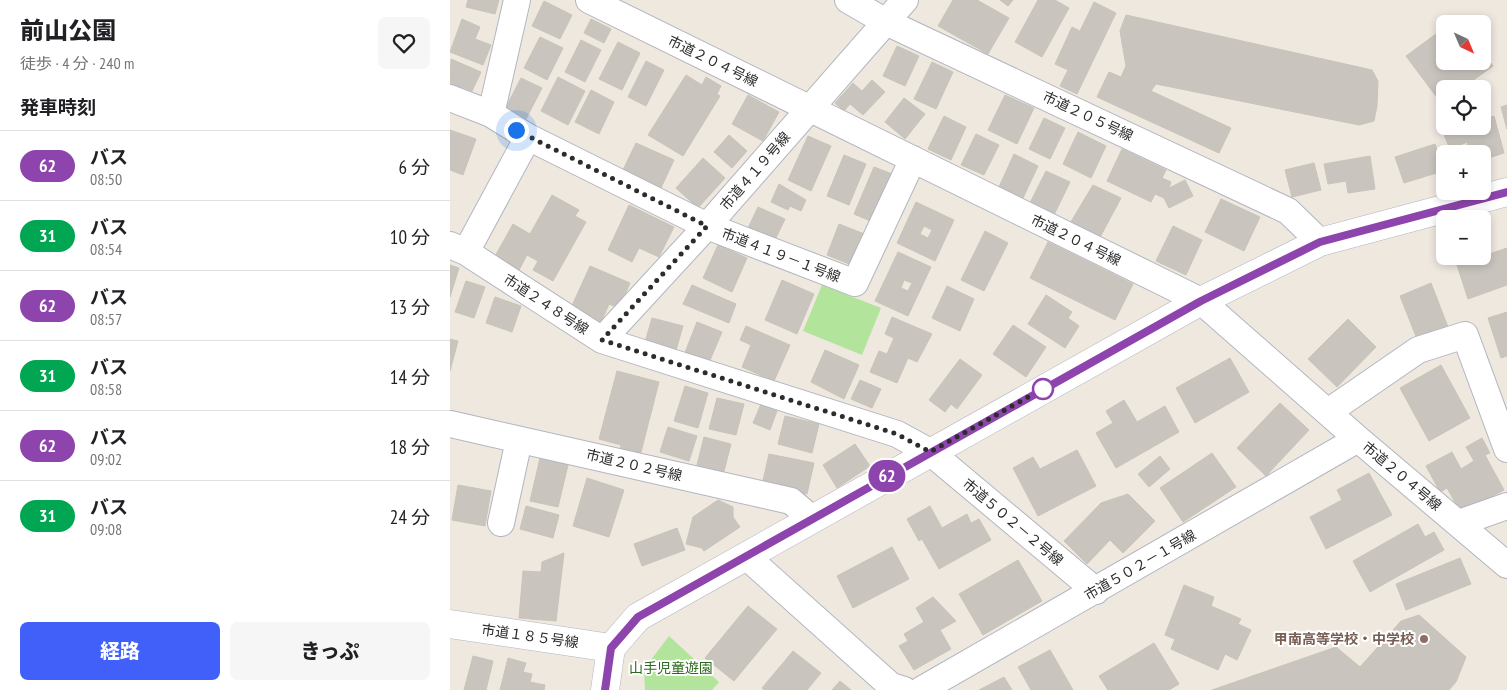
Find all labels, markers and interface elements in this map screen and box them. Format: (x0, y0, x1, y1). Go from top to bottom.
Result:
text: 前山公園 (20, 15, 116, 46)
north arrow (1436, 15, 1491, 70)
map controls (1436, 15, 1491, 265)
button: heart (378, 17, 430, 69)
street label: 市道２０４号線 (665, 31, 761, 91)
text: 徒歩 · 4 分 · 240 m (20, 53, 134, 73)
button: locate (1436, 80, 1491, 135)
street label: 市道２０５号線 (1040, 87, 1136, 145)
text: 発車時刻 (20, 95, 96, 119)
your location (504, 118, 529, 143)
street label: 市道４１９号線 (716, 128, 794, 214)
text: バス (90, 145, 128, 169)
button: + (1436, 145, 1491, 200)
text: 62 (39, 154, 56, 177)
text: 6 分 (398, 155, 430, 179)
text: 08:50 (90, 169, 122, 189)
street label: 市道２０４号線 (1028, 210, 1124, 270)
button: − (1436, 210, 1491, 265)
text: バス (90, 215, 128, 239)
text: 31 (39, 224, 56, 247)
street label: 市道４１９－１号線 (719, 224, 843, 286)
text: 10 分 (390, 225, 430, 249)
text: 08:54 (90, 239, 122, 259)
street label: 市道２４８号線 (500, 270, 592, 338)
text: バス (90, 285, 128, 309)
text: 62 (39, 294, 56, 317)
text: 13 分 (390, 295, 430, 319)
text: 08:57 (90, 309, 122, 329)
text: バス (90, 355, 128, 379)
text: 31 (39, 364, 56, 387)
text: 14 分 (390, 365, 430, 389)
unlabelled marker (1032, 378, 1054, 400)
text: 08:58 (90, 379, 122, 399)
text: バス (90, 425, 128, 449)
text: 62 (39, 434, 56, 457)
text: 18 分 (390, 435, 430, 459)
street label: 市道２０４号線 (1359, 438, 1445, 514)
street label: 市道２０２号線 (584, 445, 684, 485)
text: 09:02 (90, 449, 122, 469)
line badge: 62 (864, 460, 910, 492)
text: 62 (878, 464, 896, 487)
street label: 市道５０２－２号線 (959, 475, 1067, 569)
text: バス (90, 495, 128, 519)
text: 31 (39, 504, 56, 527)
text: 24 分 (390, 505, 430, 529)
text: 09:08 (90, 519, 122, 539)
street label: 市道５０２－１号線 (1081, 526, 1199, 604)
street label: 市道１８５号線 (480, 620, 580, 652)
button: 経路 (20, 622, 220, 680)
button: きっぷ (230, 622, 430, 680)
place label: 甲南高等学校・中学校 (1274, 630, 1414, 648)
marker: 甲南高等学校・中学校 (1418, 633, 1430, 645)
park label: 山手児童遊園 (629, 659, 713, 677)

